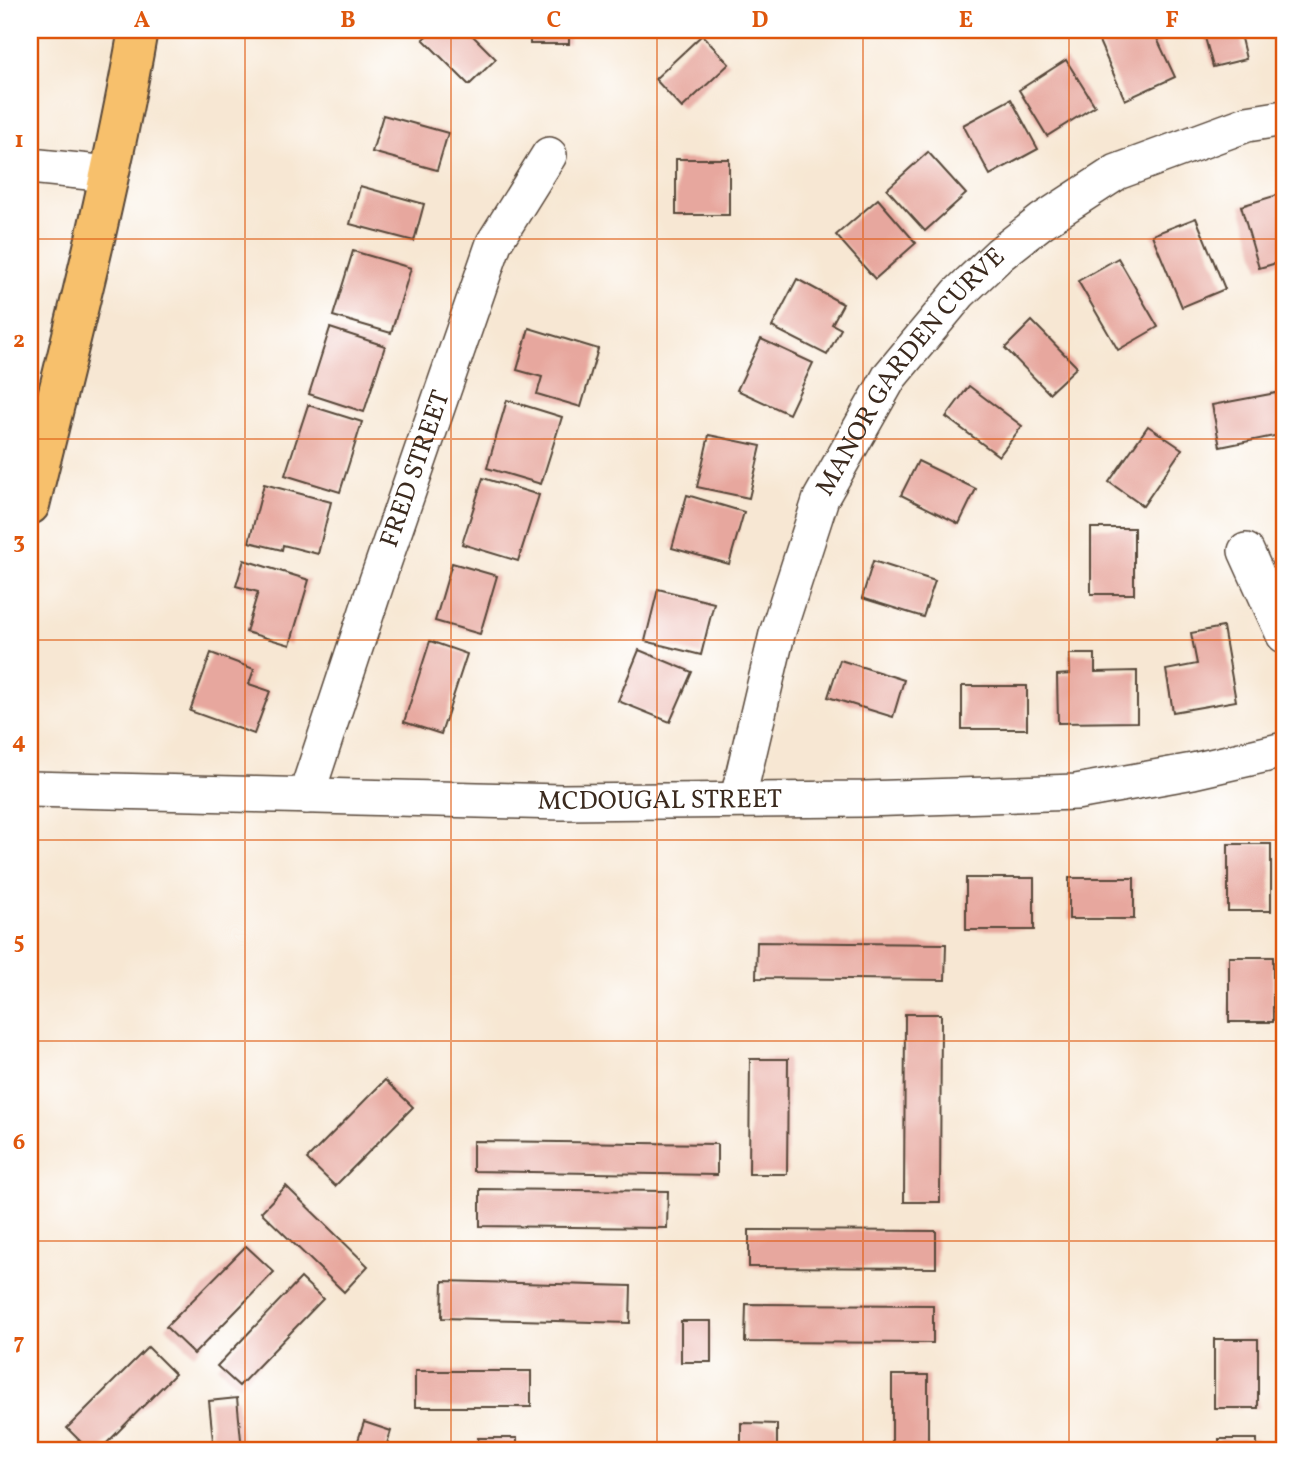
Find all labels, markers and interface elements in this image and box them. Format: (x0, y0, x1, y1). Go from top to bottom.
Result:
text: A (134, 5, 150, 37)
text: B (340, 5, 356, 37)
text: C (547, 5, 561, 37)
text: D (752, 5, 769, 37)
text: E (959, 5, 973, 37)
text: F (1165, 5, 1179, 37)
text: 1 (14, 125, 24, 157)
street label: MANOR GARDEN CURVE (808, 240, 1013, 503)
text: 2 (13, 325, 25, 357)
street label: FRED STREET (372, 386, 460, 552)
text: 3 (13, 526, 25, 558)
text: 4 (12, 726, 26, 758)
street label: MCDOUGAL STREET (537, 782, 782, 820)
text: 5 (13, 926, 25, 958)
text: 6 (13, 1127, 25, 1159)
text: 7 (14, 1327, 25, 1359)

